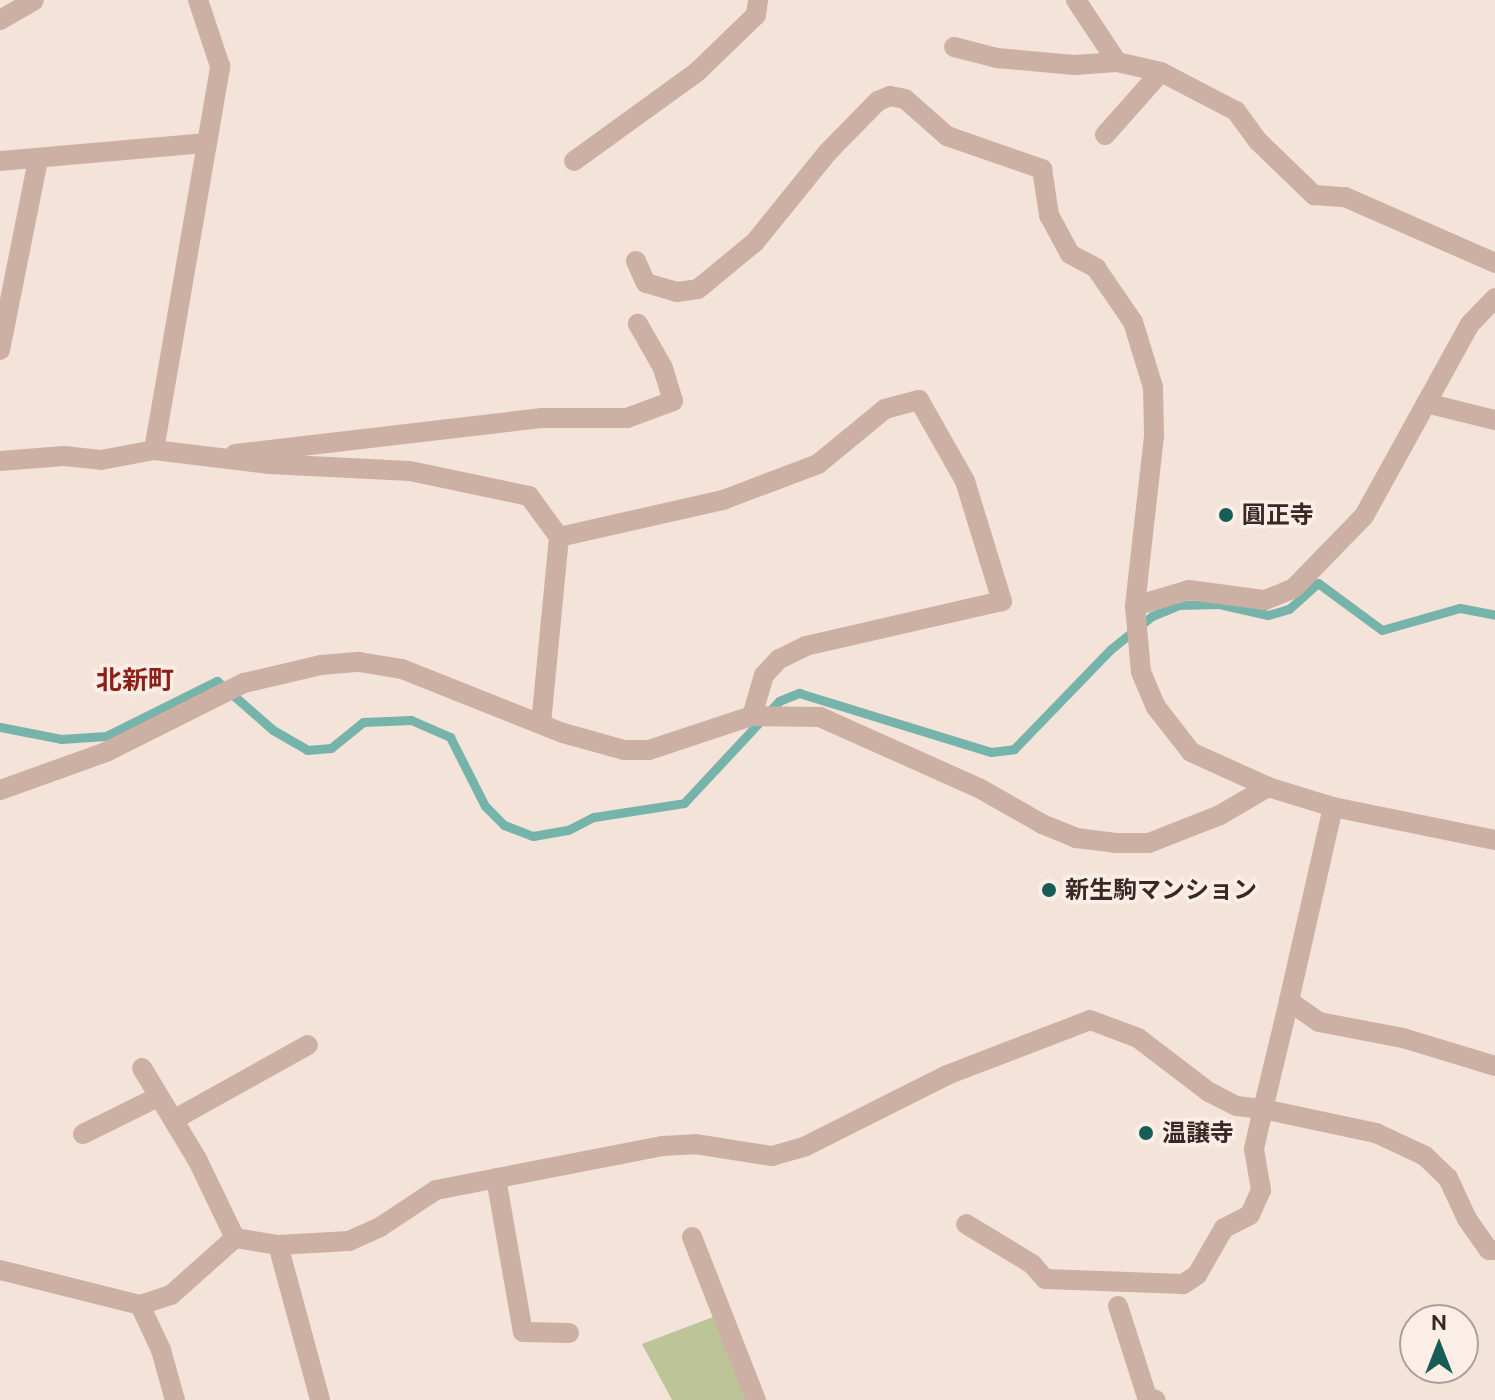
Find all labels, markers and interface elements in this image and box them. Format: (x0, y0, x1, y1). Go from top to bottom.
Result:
place label: 圓正寺 (1242, 501, 1314, 529)
marker: 圓正寺 (1217, 506, 1235, 524)
district label: 北新町 (96, 664, 174, 696)
place label: 新生駒マンション (1065, 876, 1257, 904)
marker: 新生駒マンション (1040, 881, 1058, 899)
place label: 温譲寺 (1162, 1119, 1234, 1147)
marker: 温譲寺 (1137, 1124, 1155, 1142)
north arrow (1399, 1304, 1479, 1384)
text: N (1431, 1309, 1447, 1334)

